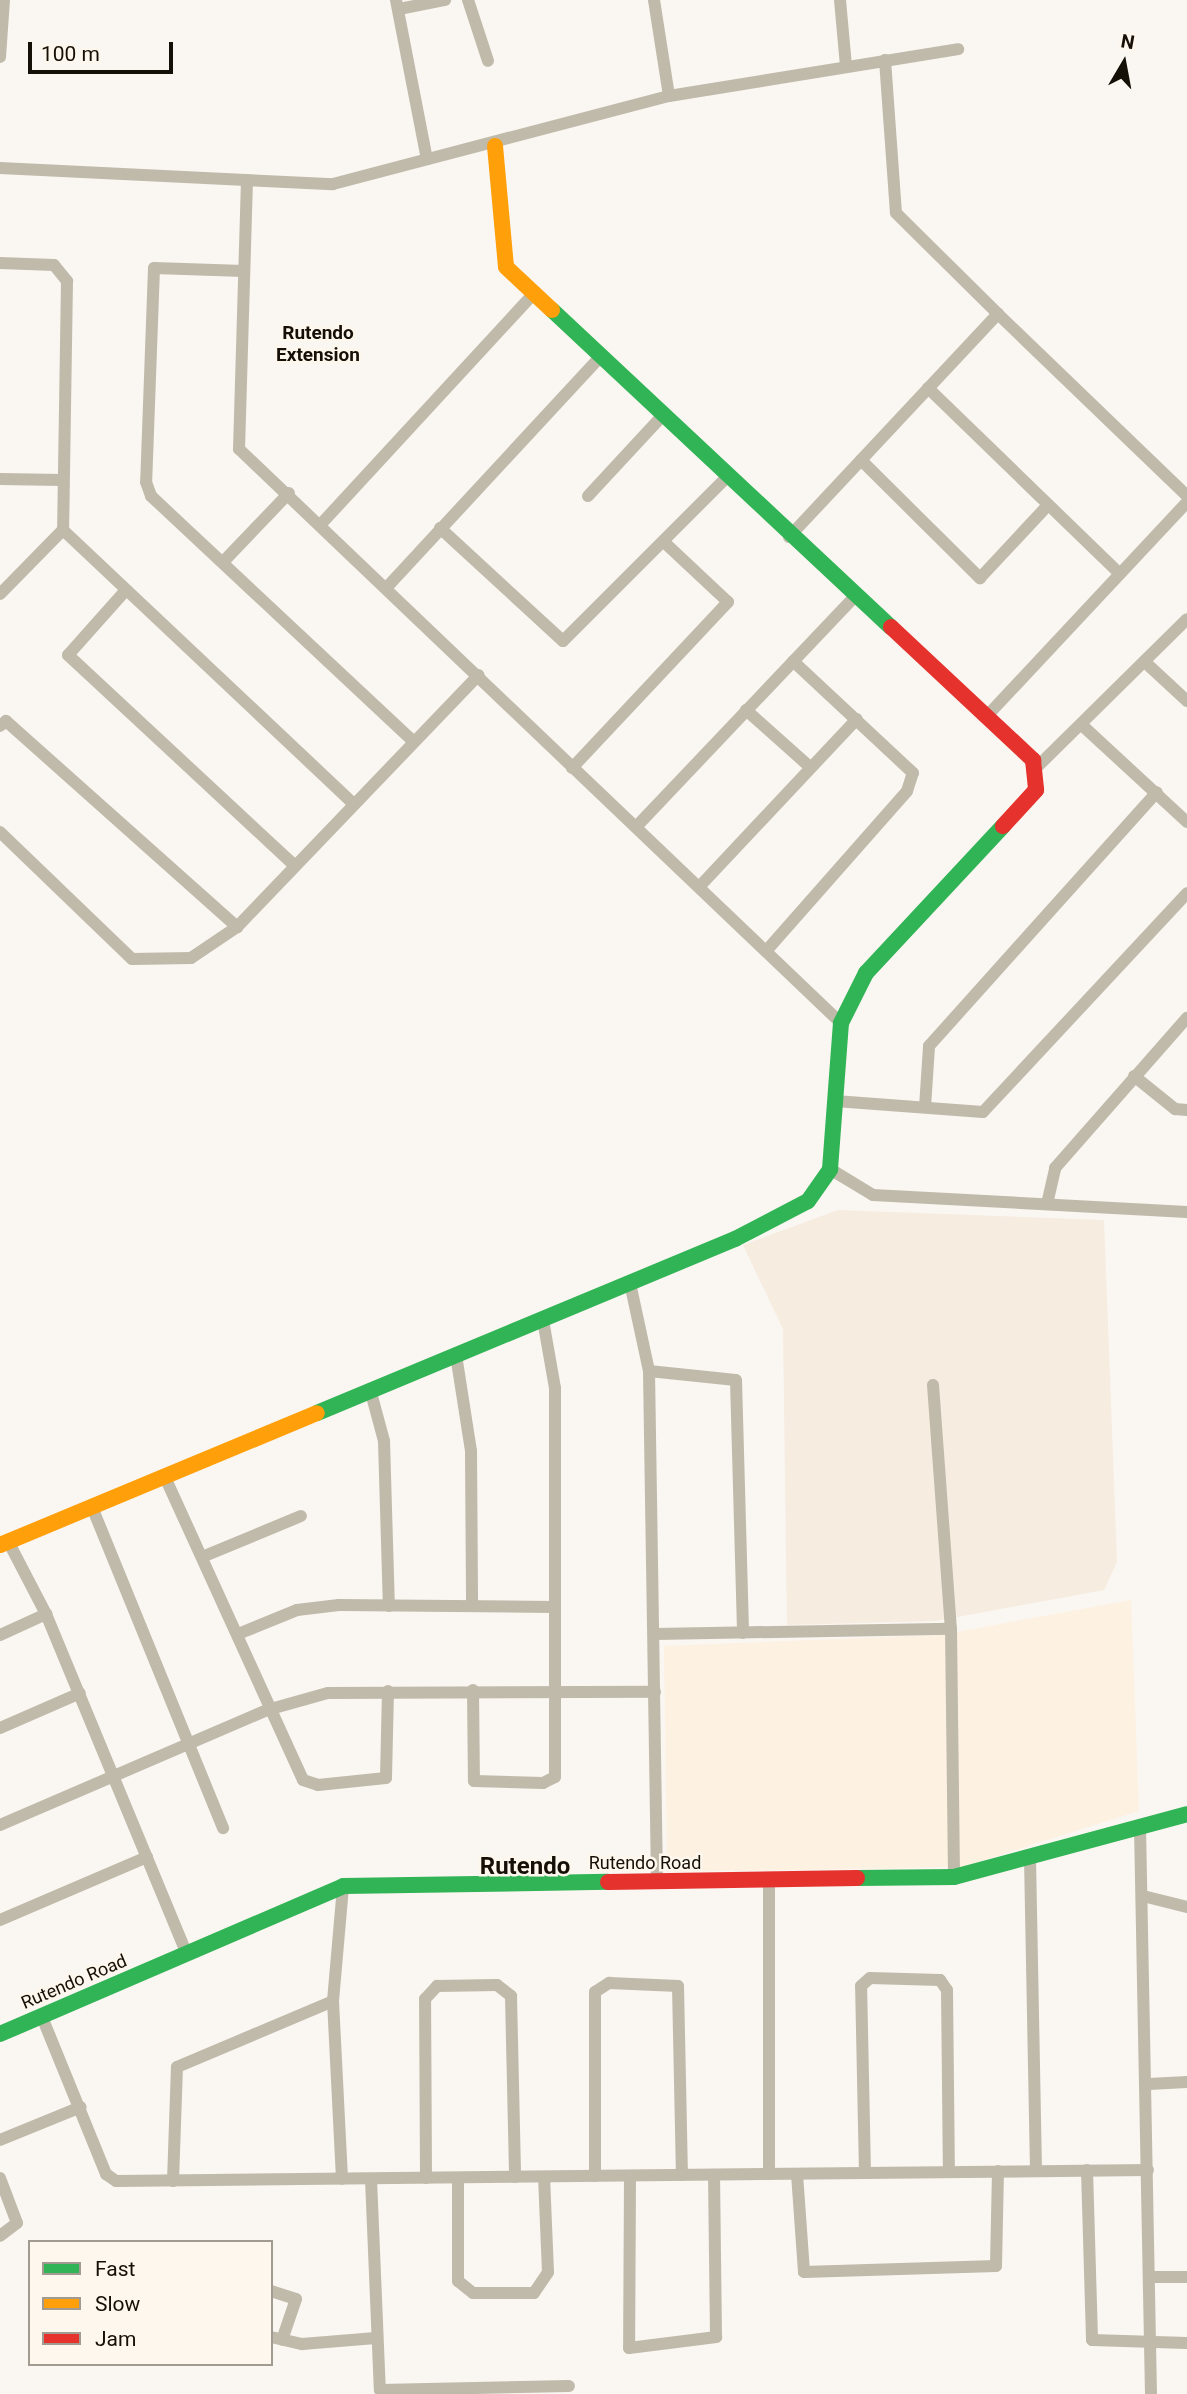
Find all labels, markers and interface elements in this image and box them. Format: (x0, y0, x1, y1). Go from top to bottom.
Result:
scale bar (32, 28, 177, 72)
north arrow (1089, 28, 1159, 98)
text: N (1119, 29, 1136, 54)
text: 100 m (41, 42, 100, 66)
district label: Rutendo Extension (276, 322, 360, 366)
street label: Rutendo Road (589, 1852, 701, 1874)
district label: Rutendo (480, 1853, 570, 1881)
street label: Rutendo Road (18, 1950, 130, 2014)
legend (28, 2240, 273, 2366)
text: Fast (95, 2257, 135, 2281)
text: Slow (95, 2292, 140, 2316)
text: Jam (95, 2327, 136, 2351)

